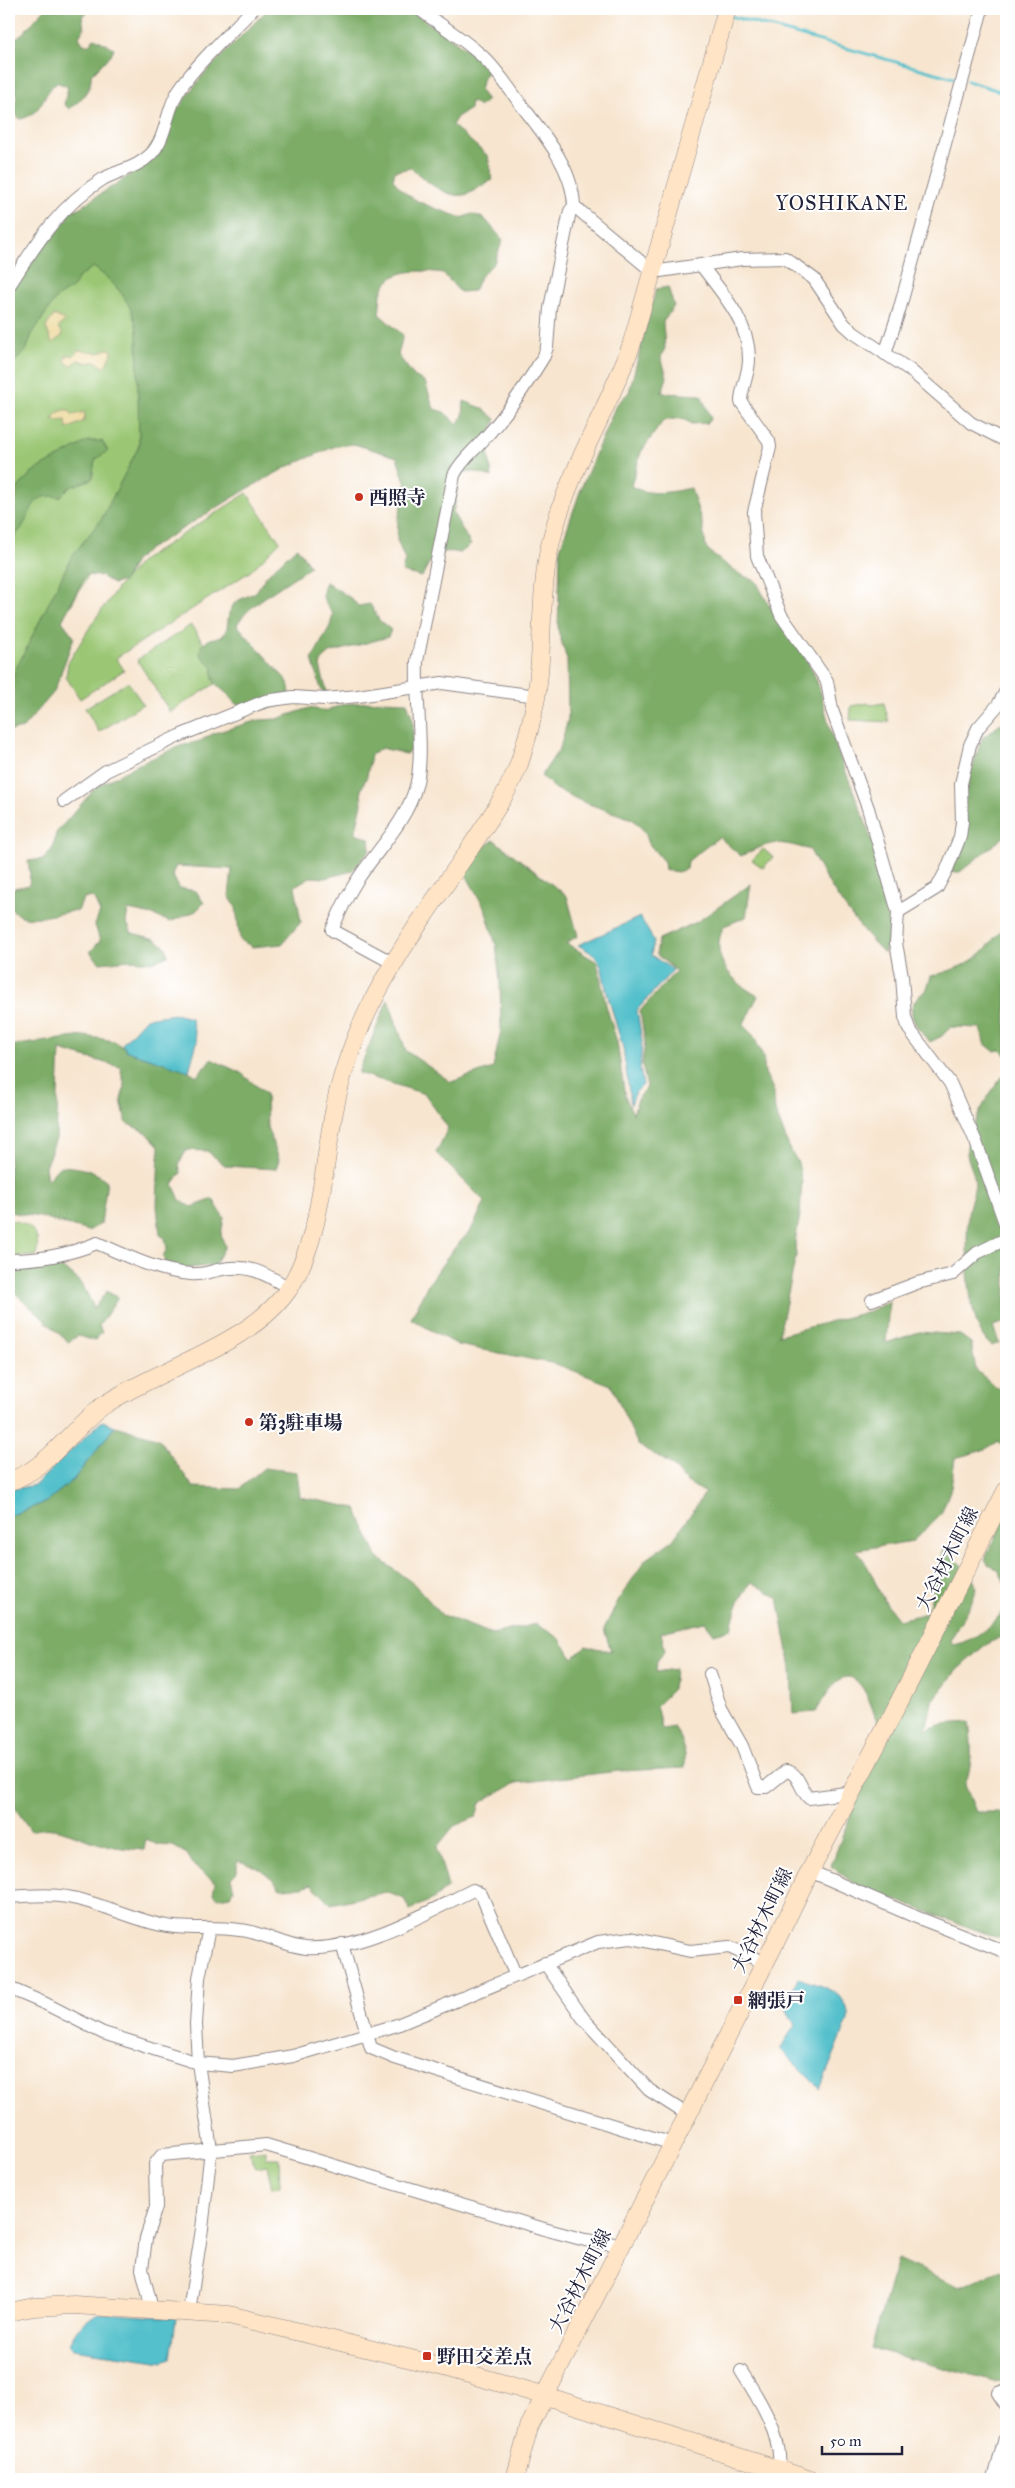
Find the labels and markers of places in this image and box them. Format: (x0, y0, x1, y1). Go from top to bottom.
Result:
place label: 西照寺 (369, 486, 426, 509)
marker: 西照寺 (353, 491, 365, 503)
place label: 第3駐車場 (259, 1411, 343, 1435)
marker: 第3駐車場 (243, 1416, 255, 1428)
place label: 網張戸 (748, 1989, 805, 2012)
marker: 網張戸 (732, 1994, 744, 2006)
place label: 野田交差点 (437, 2345, 532, 2368)
marker: 野田交差点 (421, 2350, 433, 2362)

